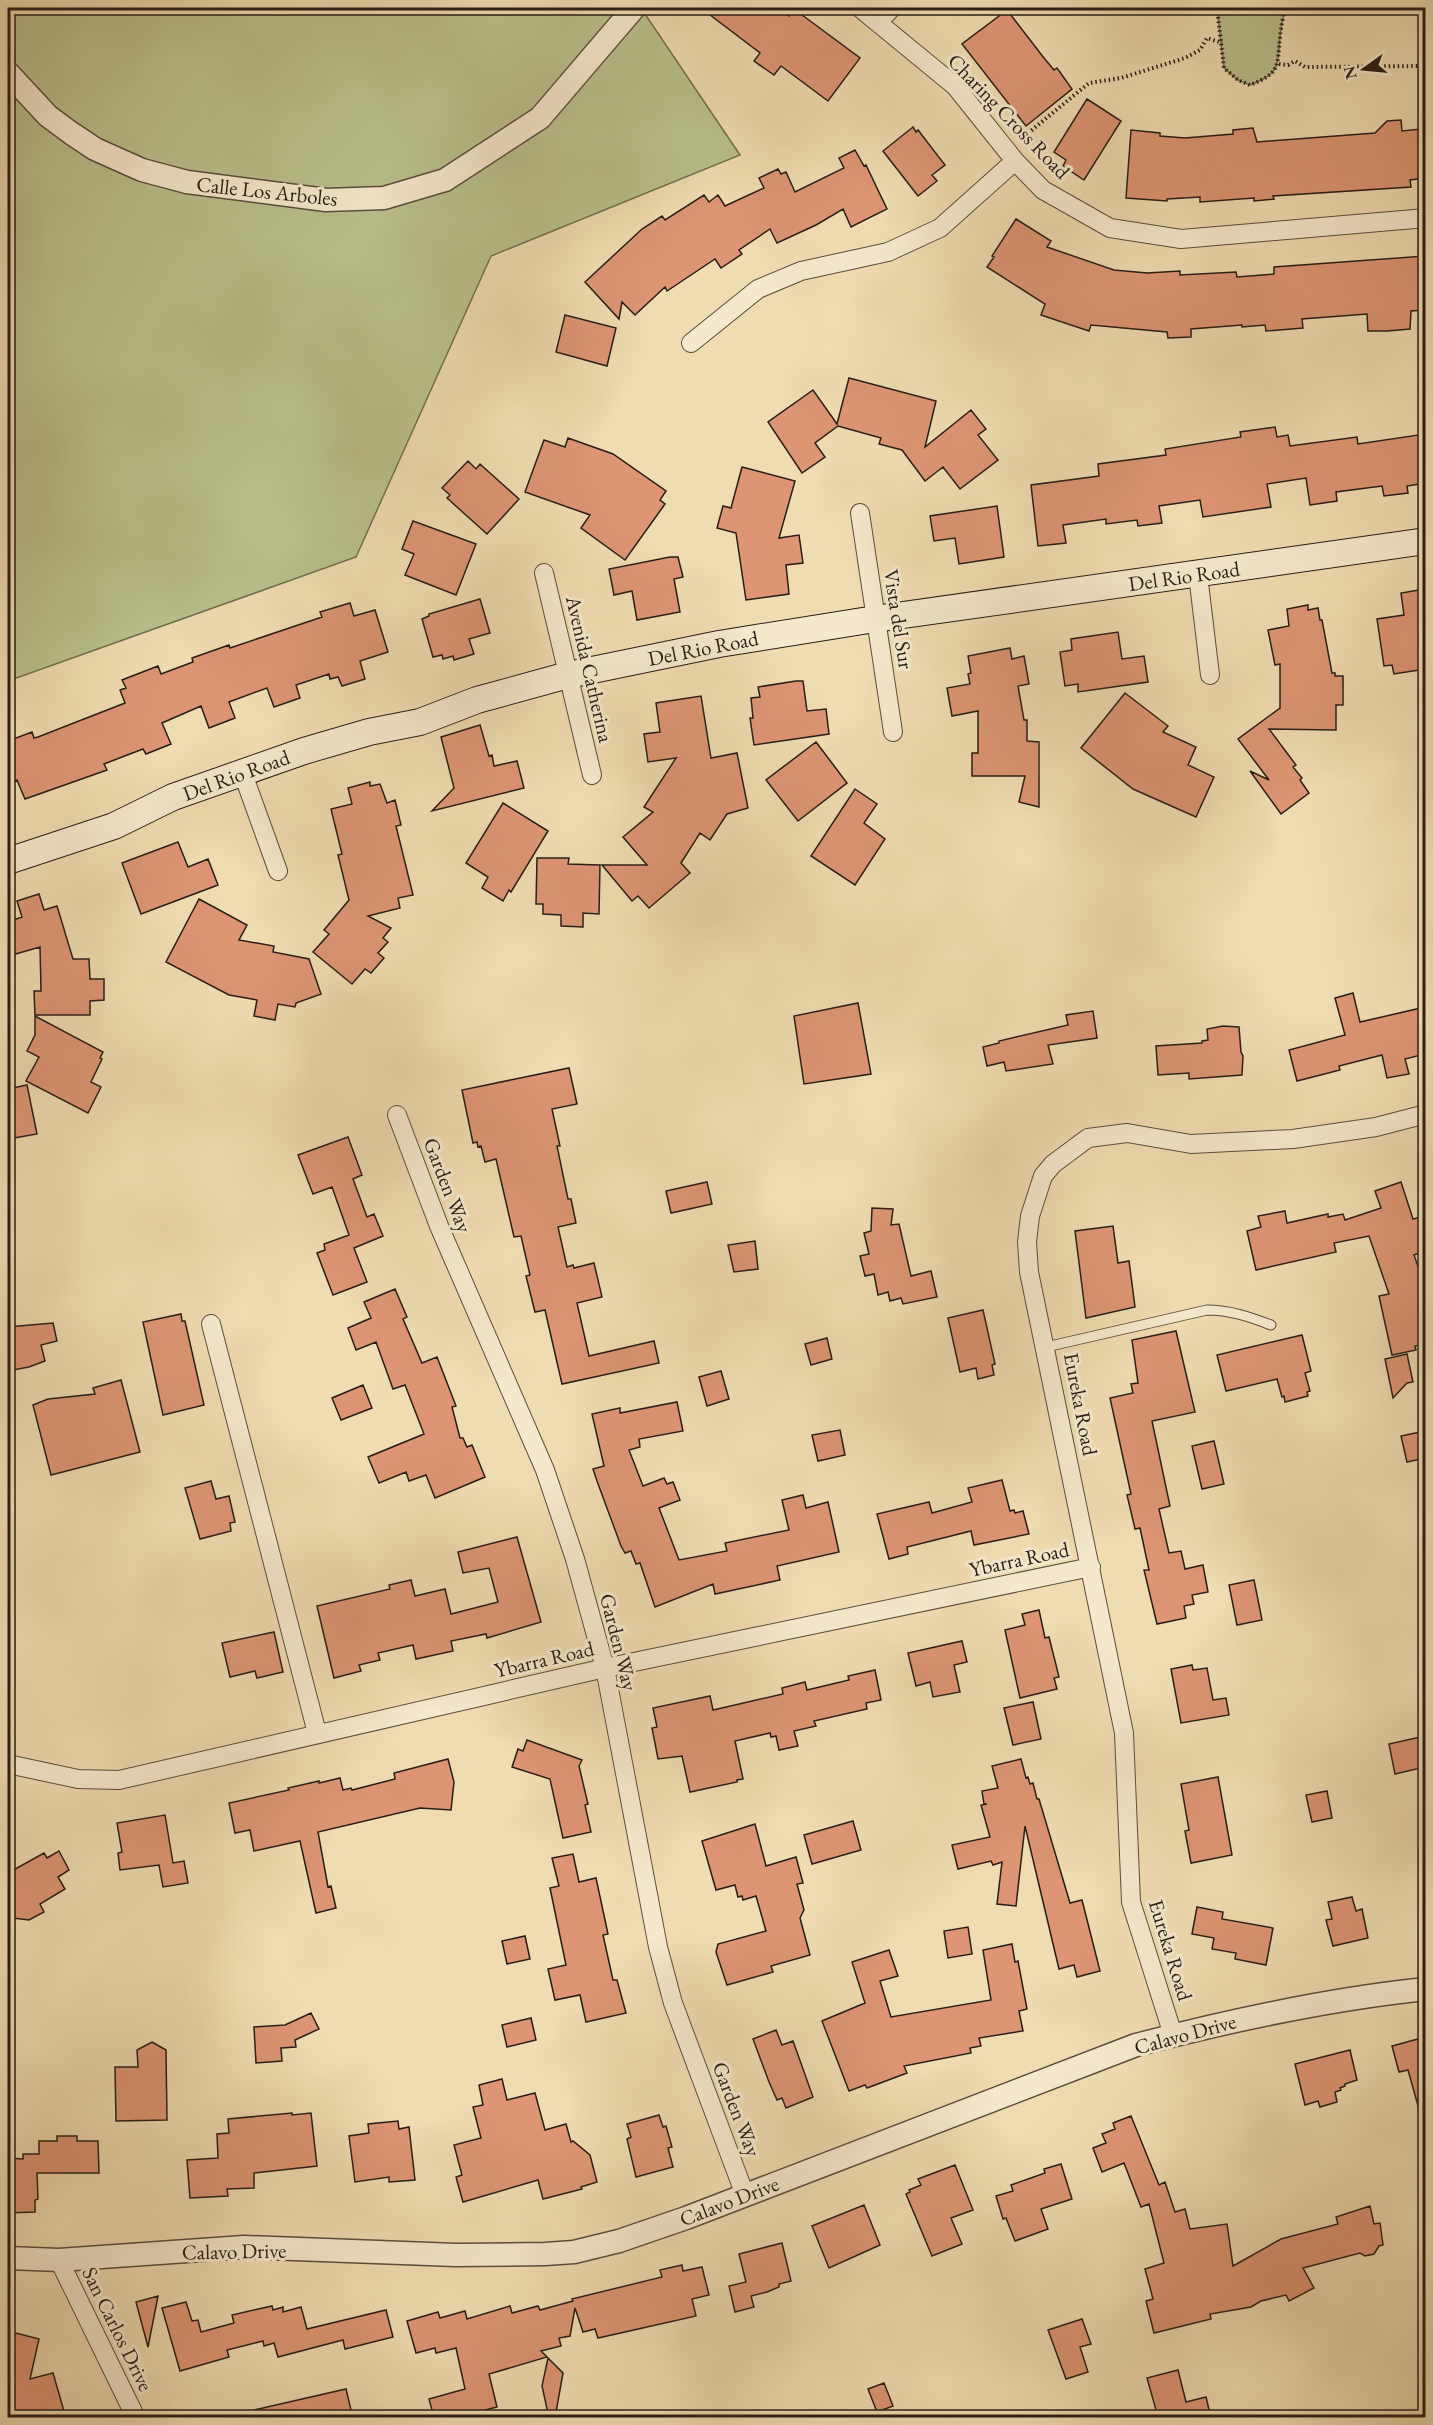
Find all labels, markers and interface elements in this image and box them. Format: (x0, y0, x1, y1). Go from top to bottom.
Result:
north arrow (1334, 39, 1394, 99)
street label: Charing Cross Road (942, 47, 1076, 185)
text: N (1338, 64, 1362, 82)
street label: Calle Los Arboles (195, 170, 339, 212)
street label: Del Rio Road (1127, 555, 1242, 597)
street label: Vista del Sur (878, 567, 920, 671)
street label: Avenida Catherina (560, 592, 620, 746)
street label: Del Rio Road (645, 624, 761, 672)
street label: Del Rio Road (179, 743, 294, 807)
street label: Garden Way (418, 1134, 479, 1237)
street label: Eureka Road (1058, 1350, 1104, 1458)
street label: Ybarra Road (967, 1535, 1072, 1583)
street label: Garden Way (594, 1591, 644, 1694)
street label: Ybarra Road (492, 1634, 597, 1684)
street label: Eureka Road (1143, 1896, 1199, 2004)
street label: Calavo Drive (1131, 2007, 1239, 2061)
street label: Garden Way (707, 2058, 768, 2161)
street label: Calavo Drive (675, 2170, 783, 2232)
street label: Calavo Drive (182, 2237, 286, 2265)
street label: San Carlos Drive (76, 2262, 160, 2396)

